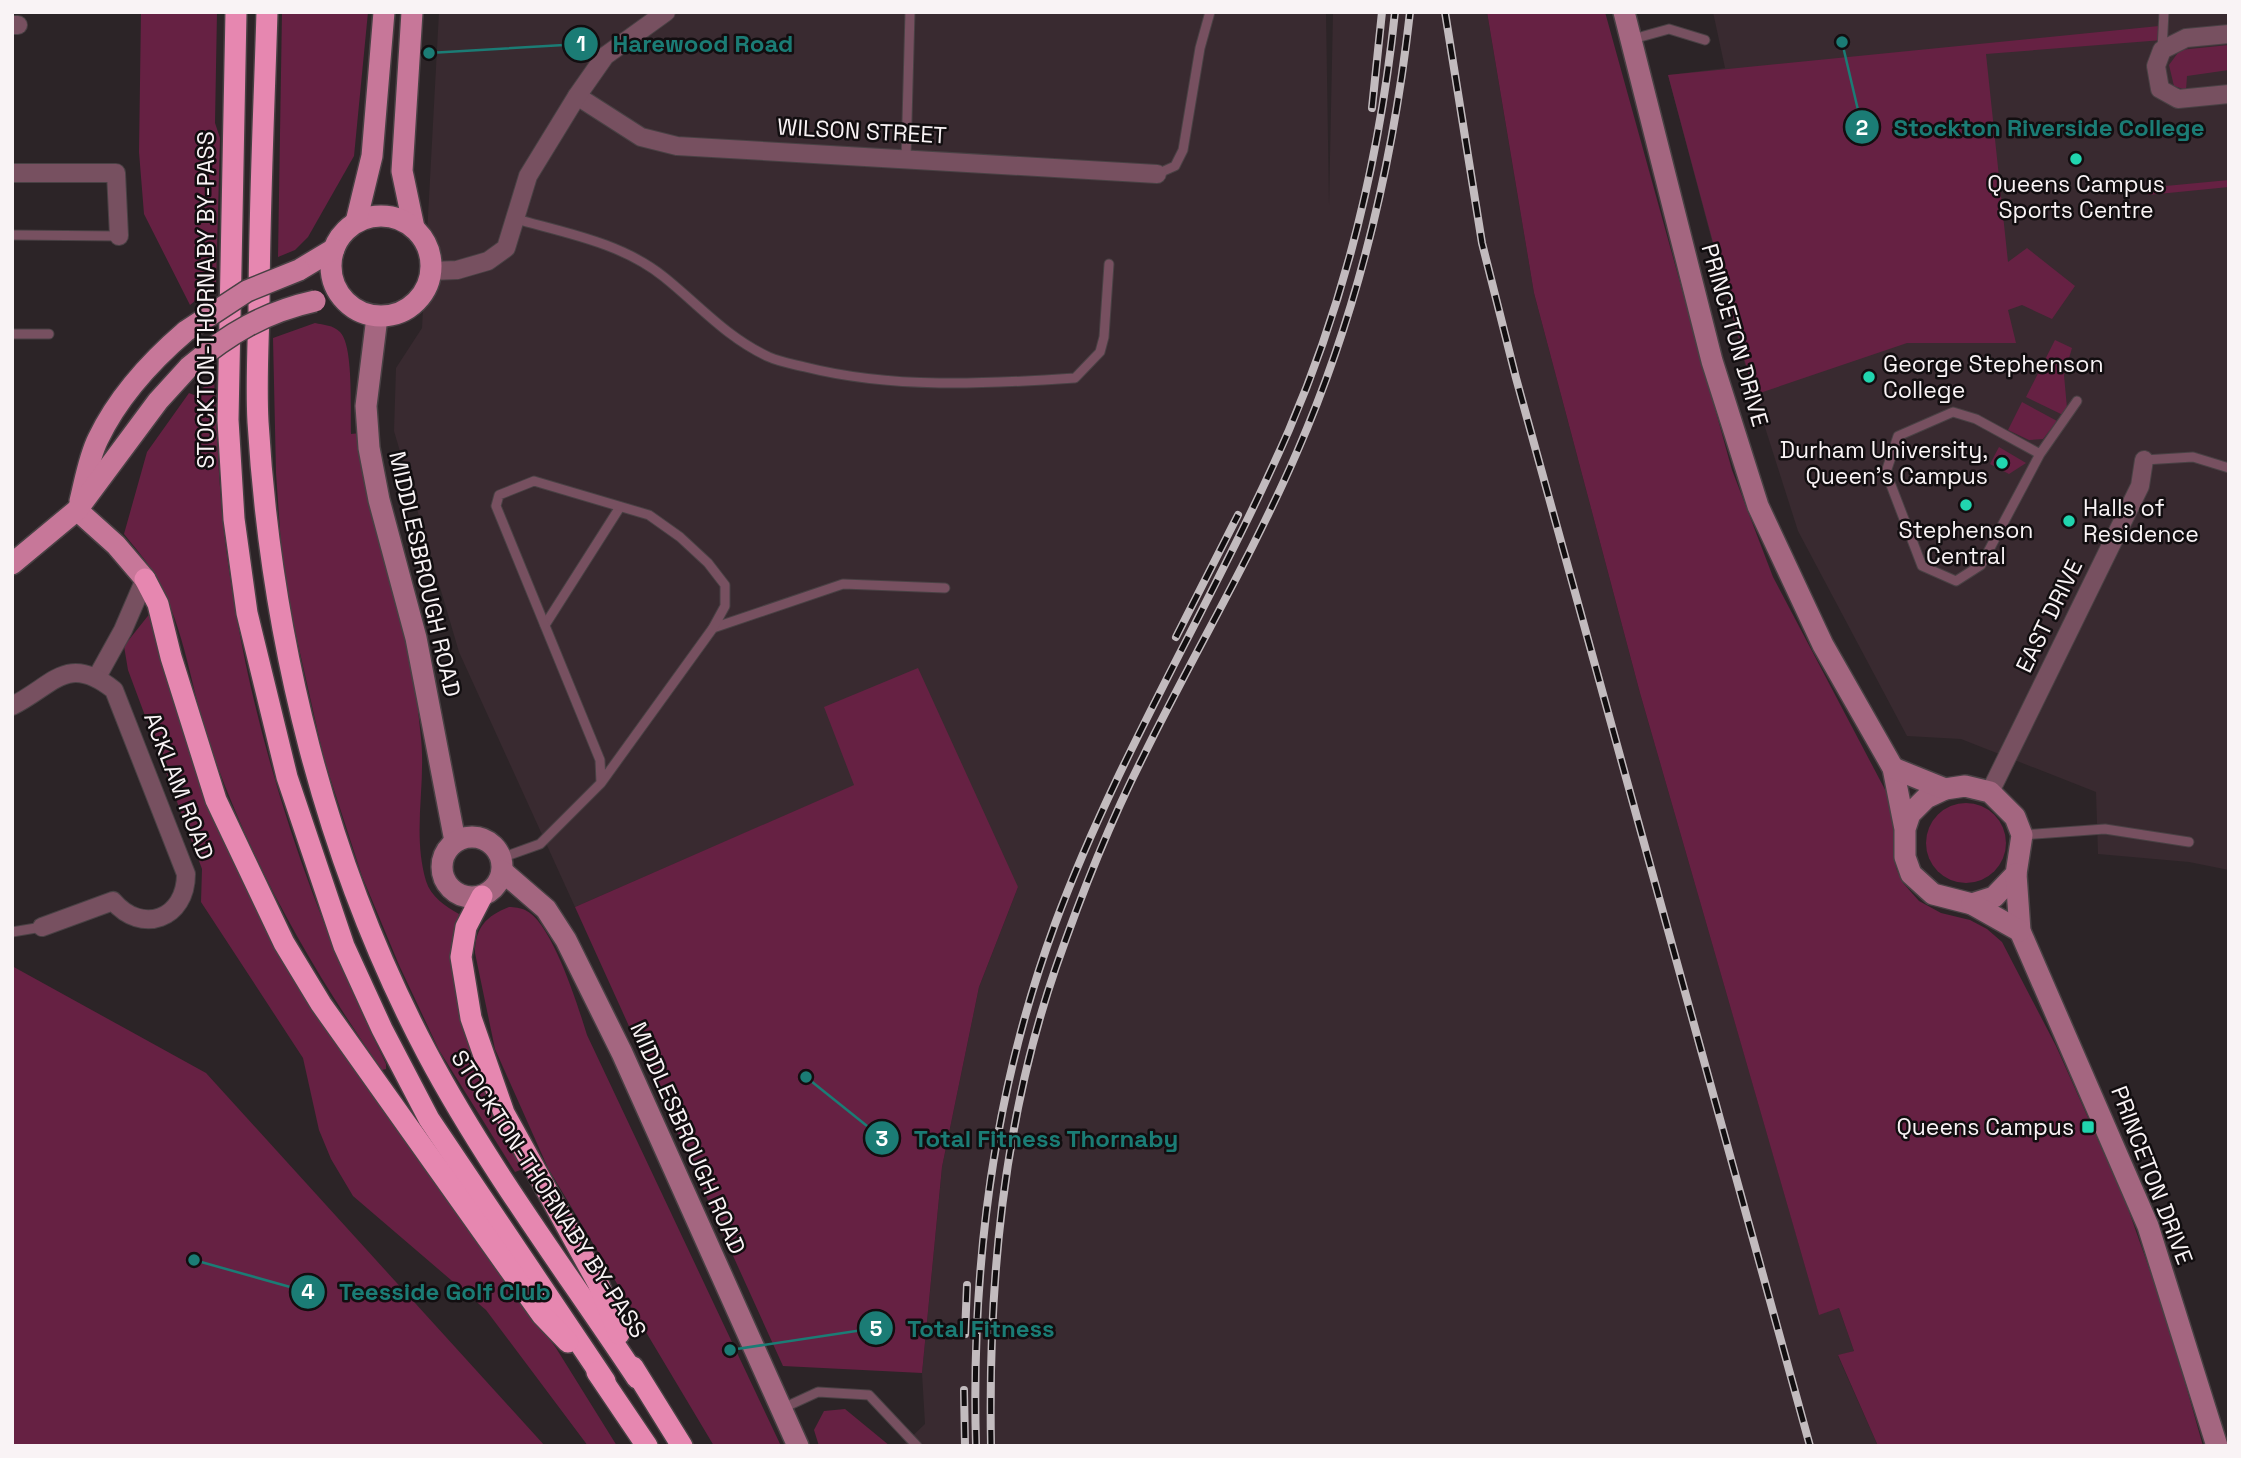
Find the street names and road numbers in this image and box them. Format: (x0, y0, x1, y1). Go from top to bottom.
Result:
street label: WILSON STREET (776, 112, 948, 150)
street label: STOCKTON-THORNABY BY-PASS (191, 131, 221, 469)
street label: PRINCETON DRIVE (1695, 240, 1775, 430)
street label: MIDDLESBROUGH ROAD (382, 448, 468, 700)
street label: EAST DRIVE (2009, 555, 2089, 677)
street label: ACKLAM ROAD (137, 708, 221, 864)
street label: MIDDLESBROUGH ROAD (623, 1017, 753, 1259)
street label: STOCKTON-THORNABY BY-PASS (444, 1044, 654, 1344)
street label: PRINCETON DRIVE (2104, 1081, 2200, 1269)

